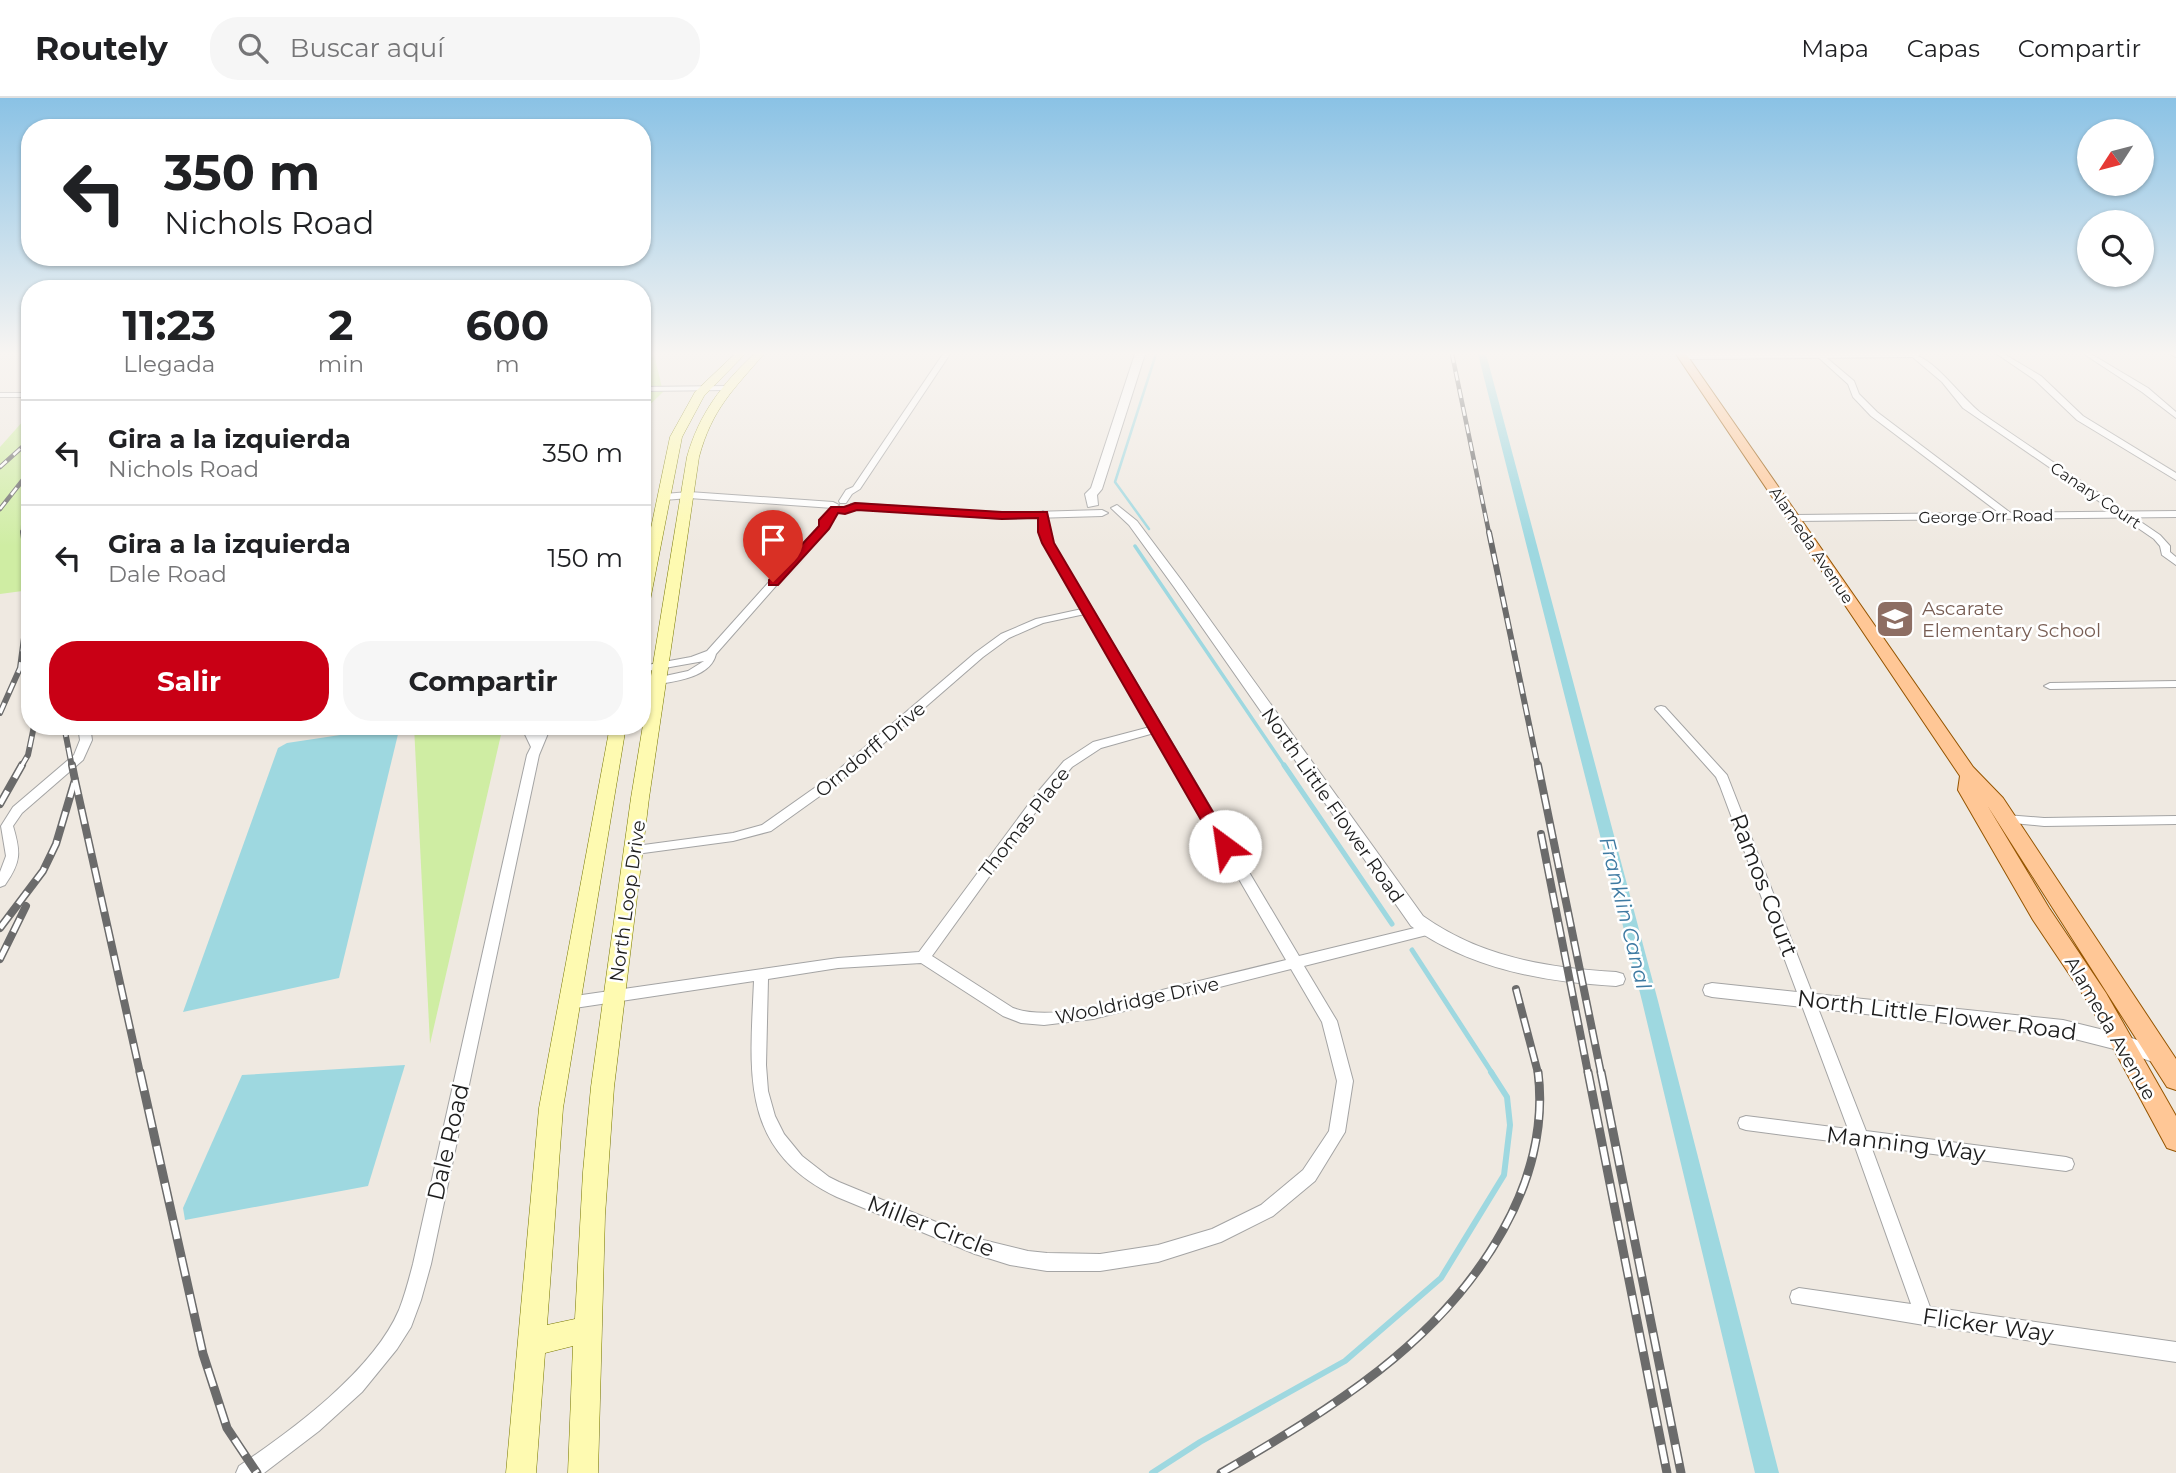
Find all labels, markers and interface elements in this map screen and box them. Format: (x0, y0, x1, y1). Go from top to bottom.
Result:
search box (210, 17, 700, 80)
text: Routely (35, 28, 168, 68)
icon: search (234, 29, 272, 67)
text: Buscar aquí (290, 32, 444, 64)
text: Mapa (1801, 34, 1869, 63)
text: Capas (1907, 34, 1980, 63)
text: Compartir (2018, 34, 2141, 63)
north arrow (2077, 119, 2154, 196)
map controls (2077, 119, 2154, 287)
text: 350 m (164, 143, 320, 202)
icon: left (49, 147, 140, 238)
text: Nichols Road (164, 203, 374, 242)
button: search (2077, 210, 2154, 287)
text: 11:23 (123, 299, 216, 351)
text: 2 (328, 299, 353, 351)
text: 600 (466, 299, 549, 351)
text: Llegada (123, 350, 215, 378)
text: min (318, 350, 364, 378)
text: m (495, 350, 520, 378)
text: Gira a la izquierda (108, 423, 351, 455)
icon: left (49, 434, 87, 472)
text: 350 m (542, 437, 623, 469)
text: Nichols Road (108, 455, 259, 483)
street label: Canary Court (2047, 458, 2145, 533)
street label: Alameda Avenue (1765, 483, 1858, 607)
street label: George Orr Road (1918, 506, 2054, 527)
pin (743, 510, 803, 582)
icon: arrive (754, 521, 792, 559)
text: Gira a la izquierda (108, 528, 351, 560)
icon: left (49, 539, 87, 577)
text: 150 m (547, 542, 623, 574)
text: Dale Road (108, 560, 227, 588)
place label: Ascarate Elementary School (1922, 597, 2101, 642)
school or university icon: Ascarate Elementary School (1874, 598, 1916, 640)
button: Salir (49, 641, 329, 721)
button: Compartir (343, 641, 623, 721)
street label: Orndorff Drive (811, 697, 930, 802)
street label: North Little Flower Road (1256, 703, 1409, 907)
street label: Thomas Place (974, 763, 1074, 882)
position arrow (1188, 809, 1262, 883)
street label: Ramos Court (1724, 810, 1804, 960)
street label: North Loop Drive (605, 819, 650, 984)
water label: Franklin Canal (1594, 834, 1657, 992)
street label: Alameda Avenue (2060, 952, 2161, 1104)
street label: Wooldridge Drive (1053, 972, 1221, 1029)
street label: North Little Flower Road (1796, 984, 2078, 1046)
street label: Dale Road (421, 1081, 475, 1203)
street label: Manning Way (1825, 1120, 1988, 1168)
street label: Miller Circle (863, 1189, 999, 1263)
street label: Flicker Way (1921, 1302, 2056, 1348)

